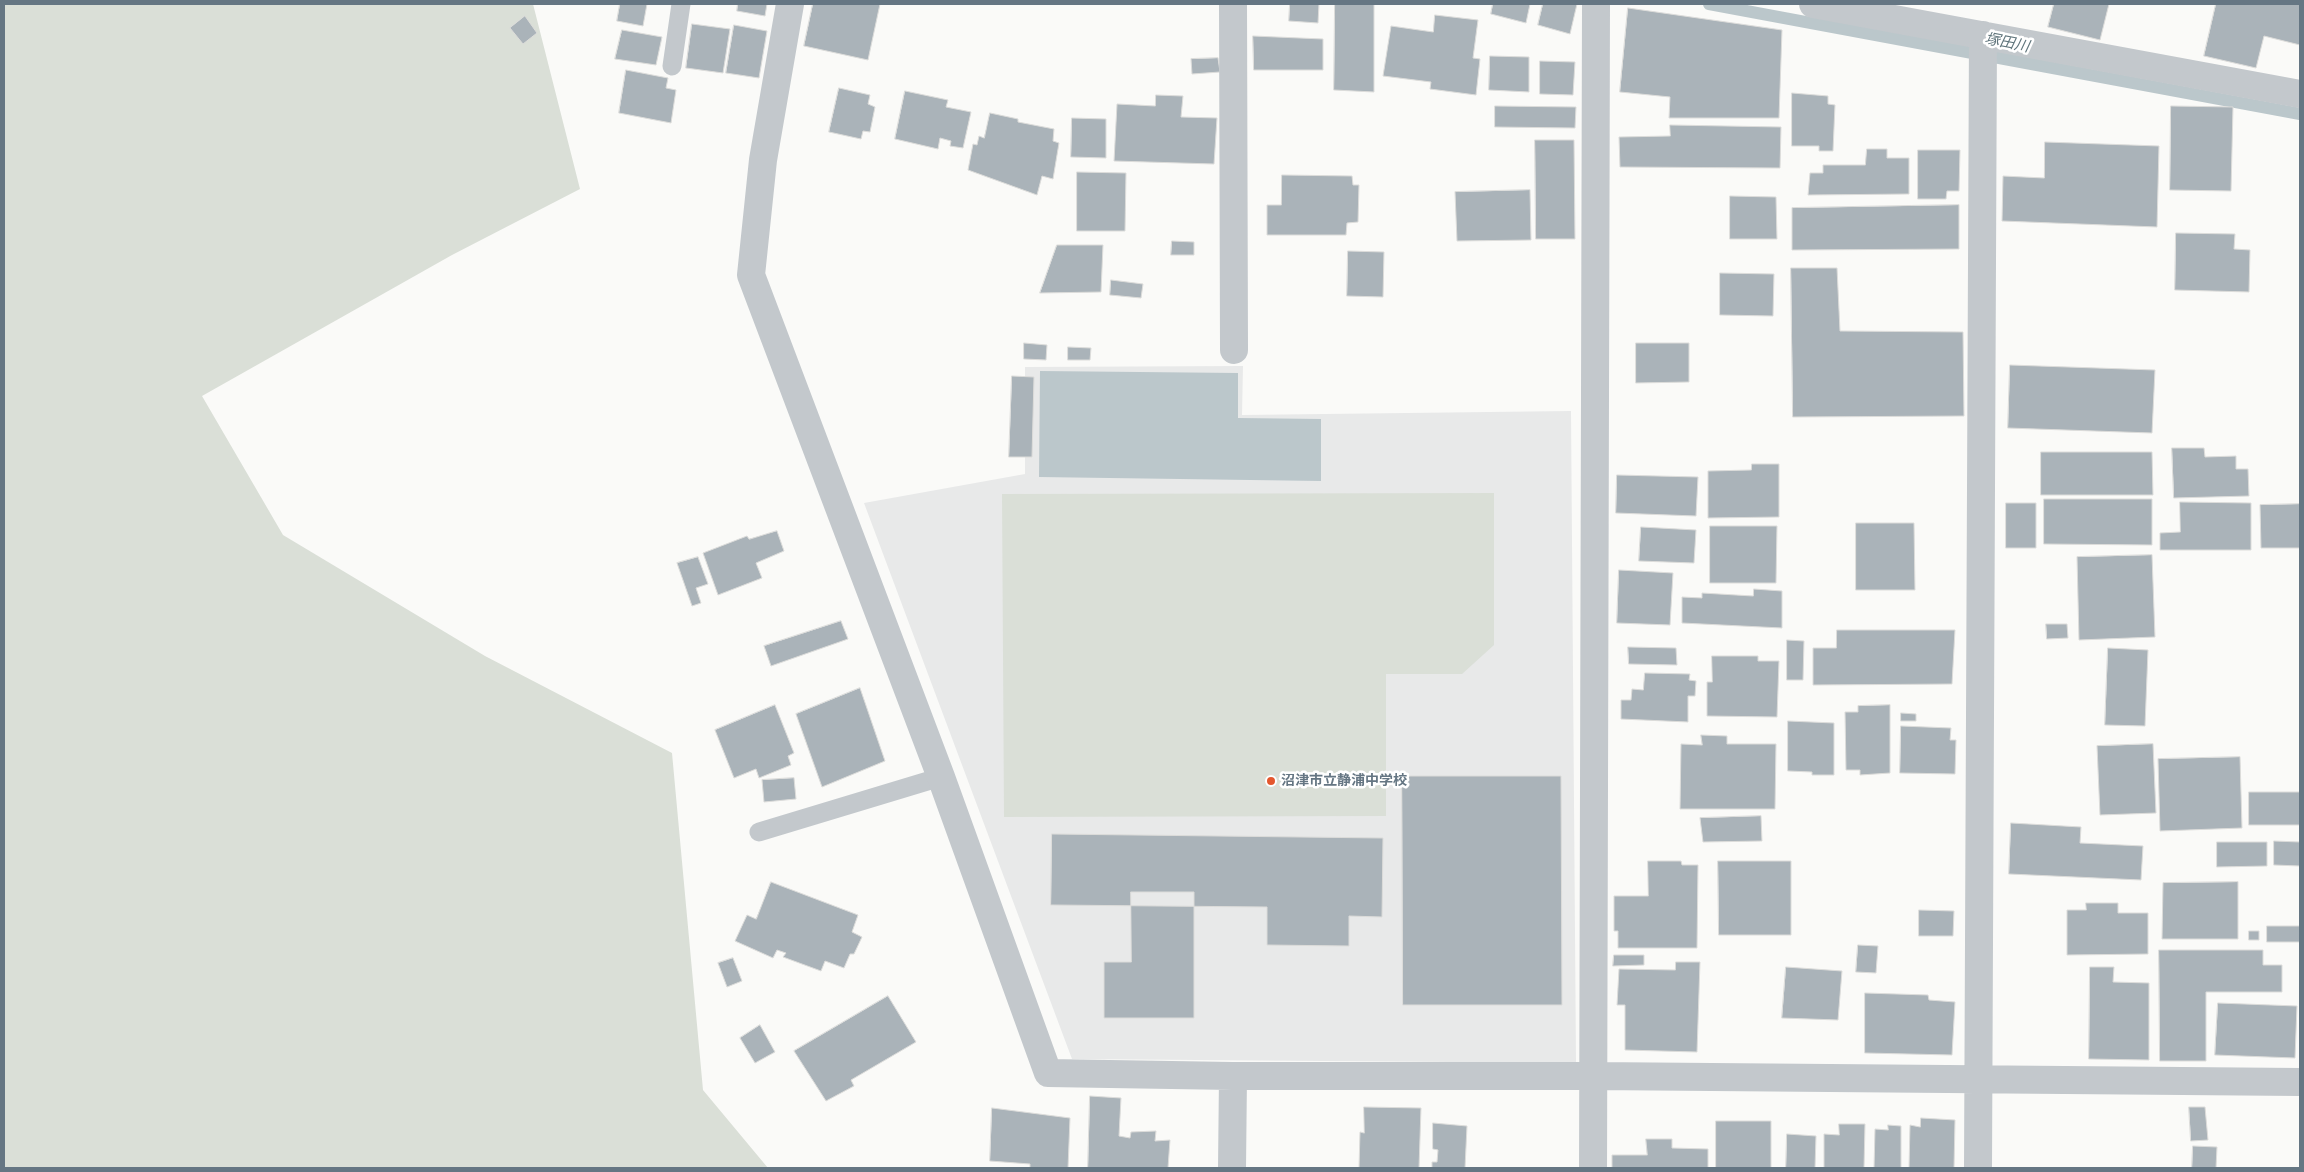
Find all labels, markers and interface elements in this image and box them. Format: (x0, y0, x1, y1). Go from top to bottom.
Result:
water label: 塚田川 (1983, 30, 2031, 56)
place label: 沼津市立静浦中学校 (1281, 773, 1407, 789)
marker: 沼津市立静浦中学校 (1265, 775, 1277, 787)

